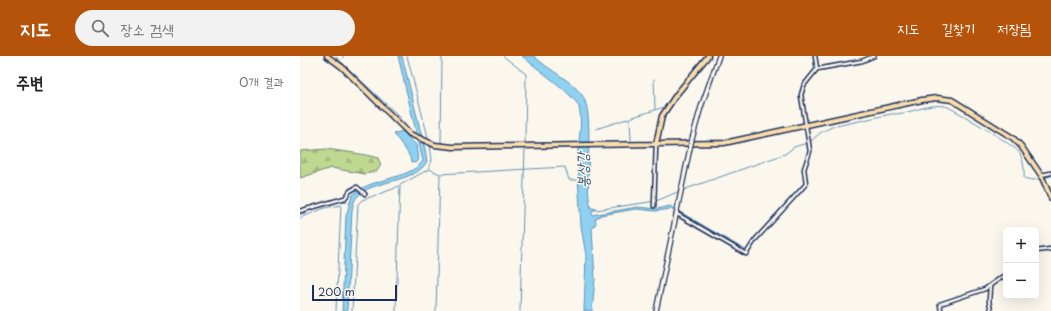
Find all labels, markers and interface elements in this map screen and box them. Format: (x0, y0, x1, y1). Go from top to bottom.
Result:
search box (75, 10, 355, 46)
text: 지도 (20, 14, 51, 42)
icon: search (89, 17, 111, 39)
text: 장소 검색 (121, 17, 174, 40)
text: 지도 (897, 18, 919, 39)
text: 길찾기 (941, 18, 975, 39)
text: 저장됨 (997, 18, 1031, 39)
text: 주변 (16, 69, 43, 95)
text: 0개 결과 (239, 72, 284, 91)
water label: 봉상강 (570, 150, 593, 188)
map controls (1003, 227, 1039, 299)
button: + (1003, 227, 1039, 263)
button: − (1003, 263, 1039, 299)
scale bar (312, 283, 397, 302)
text: 200 m (318, 283, 355, 300)

